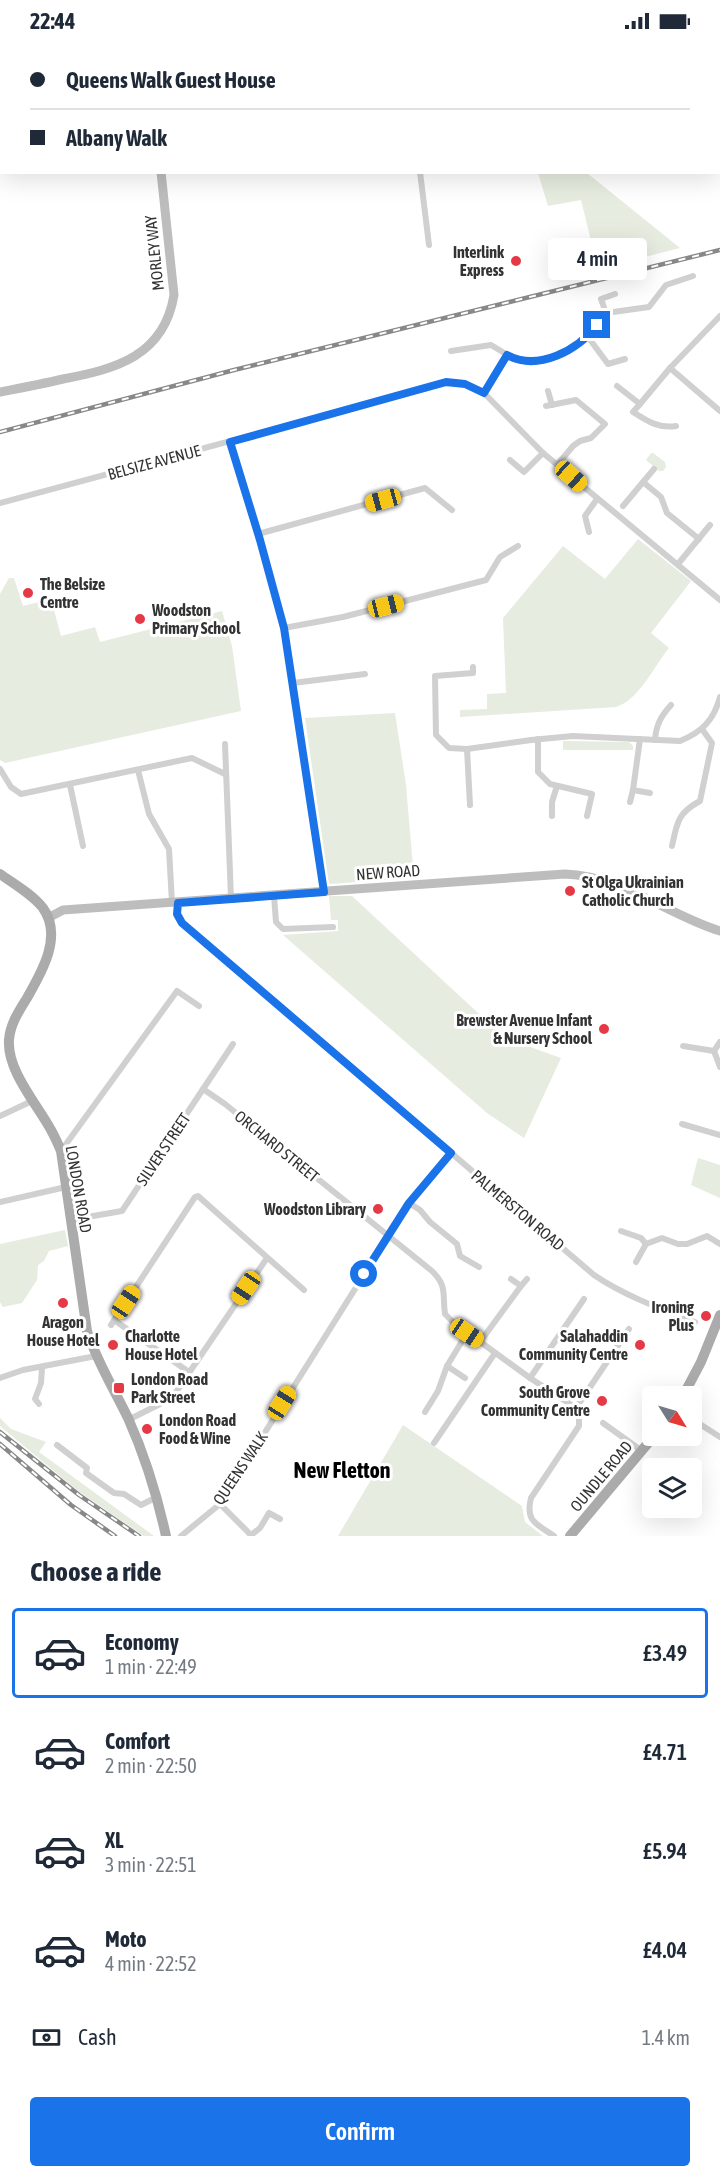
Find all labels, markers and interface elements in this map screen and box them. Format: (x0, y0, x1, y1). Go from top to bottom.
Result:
text: 22:44 (30, 8, 75, 34)
text: Queens Walk Guest House (66, 67, 276, 93)
text: Albany Walk (66, 125, 167, 151)
street label: MORLEY WAY (141, 213, 167, 292)
callout: 4 min (548, 238, 646, 280)
place label: Interlink Express (453, 243, 505, 279)
text: 4 min (577, 247, 618, 270)
marker: Interlink Express (509, 254, 523, 268)
route end (583, 311, 610, 338)
street label: BELSIZE AVENUE (106, 441, 203, 483)
car (552, 457, 590, 495)
car (363, 487, 403, 513)
place label: The Belsize Centre (40, 575, 105, 611)
marker: The Belsize Centre (21, 586, 35, 600)
car (366, 593, 406, 619)
place label: Woodston Primary School (151, 601, 241, 637)
marker: Woodston Primary School (133, 612, 147, 626)
street label: NEW ROAD (355, 861, 421, 883)
place label: St Olga Ukrainian Catholic Church (582, 873, 684, 909)
marker: St Olga Ukrainian Catholic Church (563, 884, 577, 898)
place label: Brewster Avenue Infant & Nursery School (456, 1011, 593, 1047)
marker: Brewster Avenue Infant & Nursery School (597, 1022, 611, 1036)
street label: ORCHARD STREET (231, 1107, 323, 1185)
street label: SILVER STREET (132, 1109, 194, 1189)
street label: LONDON ROAD (62, 1144, 96, 1234)
street label: PALMERSTON ROAD (468, 1166, 568, 1254)
place label: Woodston Library (263, 1200, 366, 1218)
marker: Woodston Library (371, 1202, 385, 1216)
route start (350, 1260, 377, 1287)
car (228, 1268, 264, 1308)
car (108, 1282, 144, 1322)
marker: Aragon House Hotel (56, 1296, 70, 1310)
place label: Ironing Plus (652, 1298, 694, 1334)
marker: Ironing Plus (699, 1309, 713, 1323)
place label: Aragon House Hotel (27, 1313, 100, 1349)
car (447, 1315, 487, 1351)
place label: Charlotte House Hotel (125, 1327, 198, 1363)
place label: Salahaddin Community Centre (519, 1327, 628, 1363)
marker: Charlotte House Hotel (106, 1338, 120, 1352)
marker: Salahaddin Community Centre (633, 1338, 647, 1352)
place label: London Road Park Street (131, 1370, 208, 1406)
marker: London Road Park Street (112, 1381, 126, 1395)
car (265, 1383, 299, 1423)
place label: South Grove Community Centre (481, 1383, 590, 1419)
north arrow (642, 1386, 702, 1446)
map controls (642, 1386, 702, 1518)
marker: South Grove Community Centre (595, 1394, 609, 1408)
place label: London Road Food & Wine (159, 1411, 236, 1447)
marker: London Road Food & Wine (140, 1422, 154, 1436)
street label: QUEENS WALK (209, 1428, 271, 1508)
street label: OUNDLE ROAD (566, 1437, 636, 1515)
district label: New Fletton (294, 1457, 390, 1483)
button: layers (642, 1458, 702, 1518)
text: Choose a ride (30, 1556, 162, 1587)
icon: car (33, 1626, 87, 1680)
text: Economy (105, 1629, 179, 1655)
text: £3.49 (643, 1640, 687, 1666)
text: 1 min · 22:49 (105, 1655, 197, 1678)
icon: car (33, 1725, 87, 1779)
text: Comfort (105, 1728, 170, 1754)
text: £4.71 (643, 1739, 687, 1765)
text: 2 min · 22:50 (105, 1754, 197, 1777)
icon: car (33, 1824, 87, 1878)
text: XL (105, 1827, 123, 1853)
text: £5.94 (643, 1838, 687, 1864)
text: 3 min · 22:51 (105, 1853, 197, 1876)
icon: car (33, 1923, 87, 1977)
text: Moto (105, 1926, 147, 1952)
text: £4.04 (643, 1937, 687, 1963)
text: 4 min · 22:52 (105, 1952, 197, 1975)
icon: cash (30, 2021, 63, 2054)
text: Cash (78, 2024, 117, 2050)
text: 1.4 km (642, 2026, 690, 2049)
button: Confirm (30, 2097, 690, 2166)

